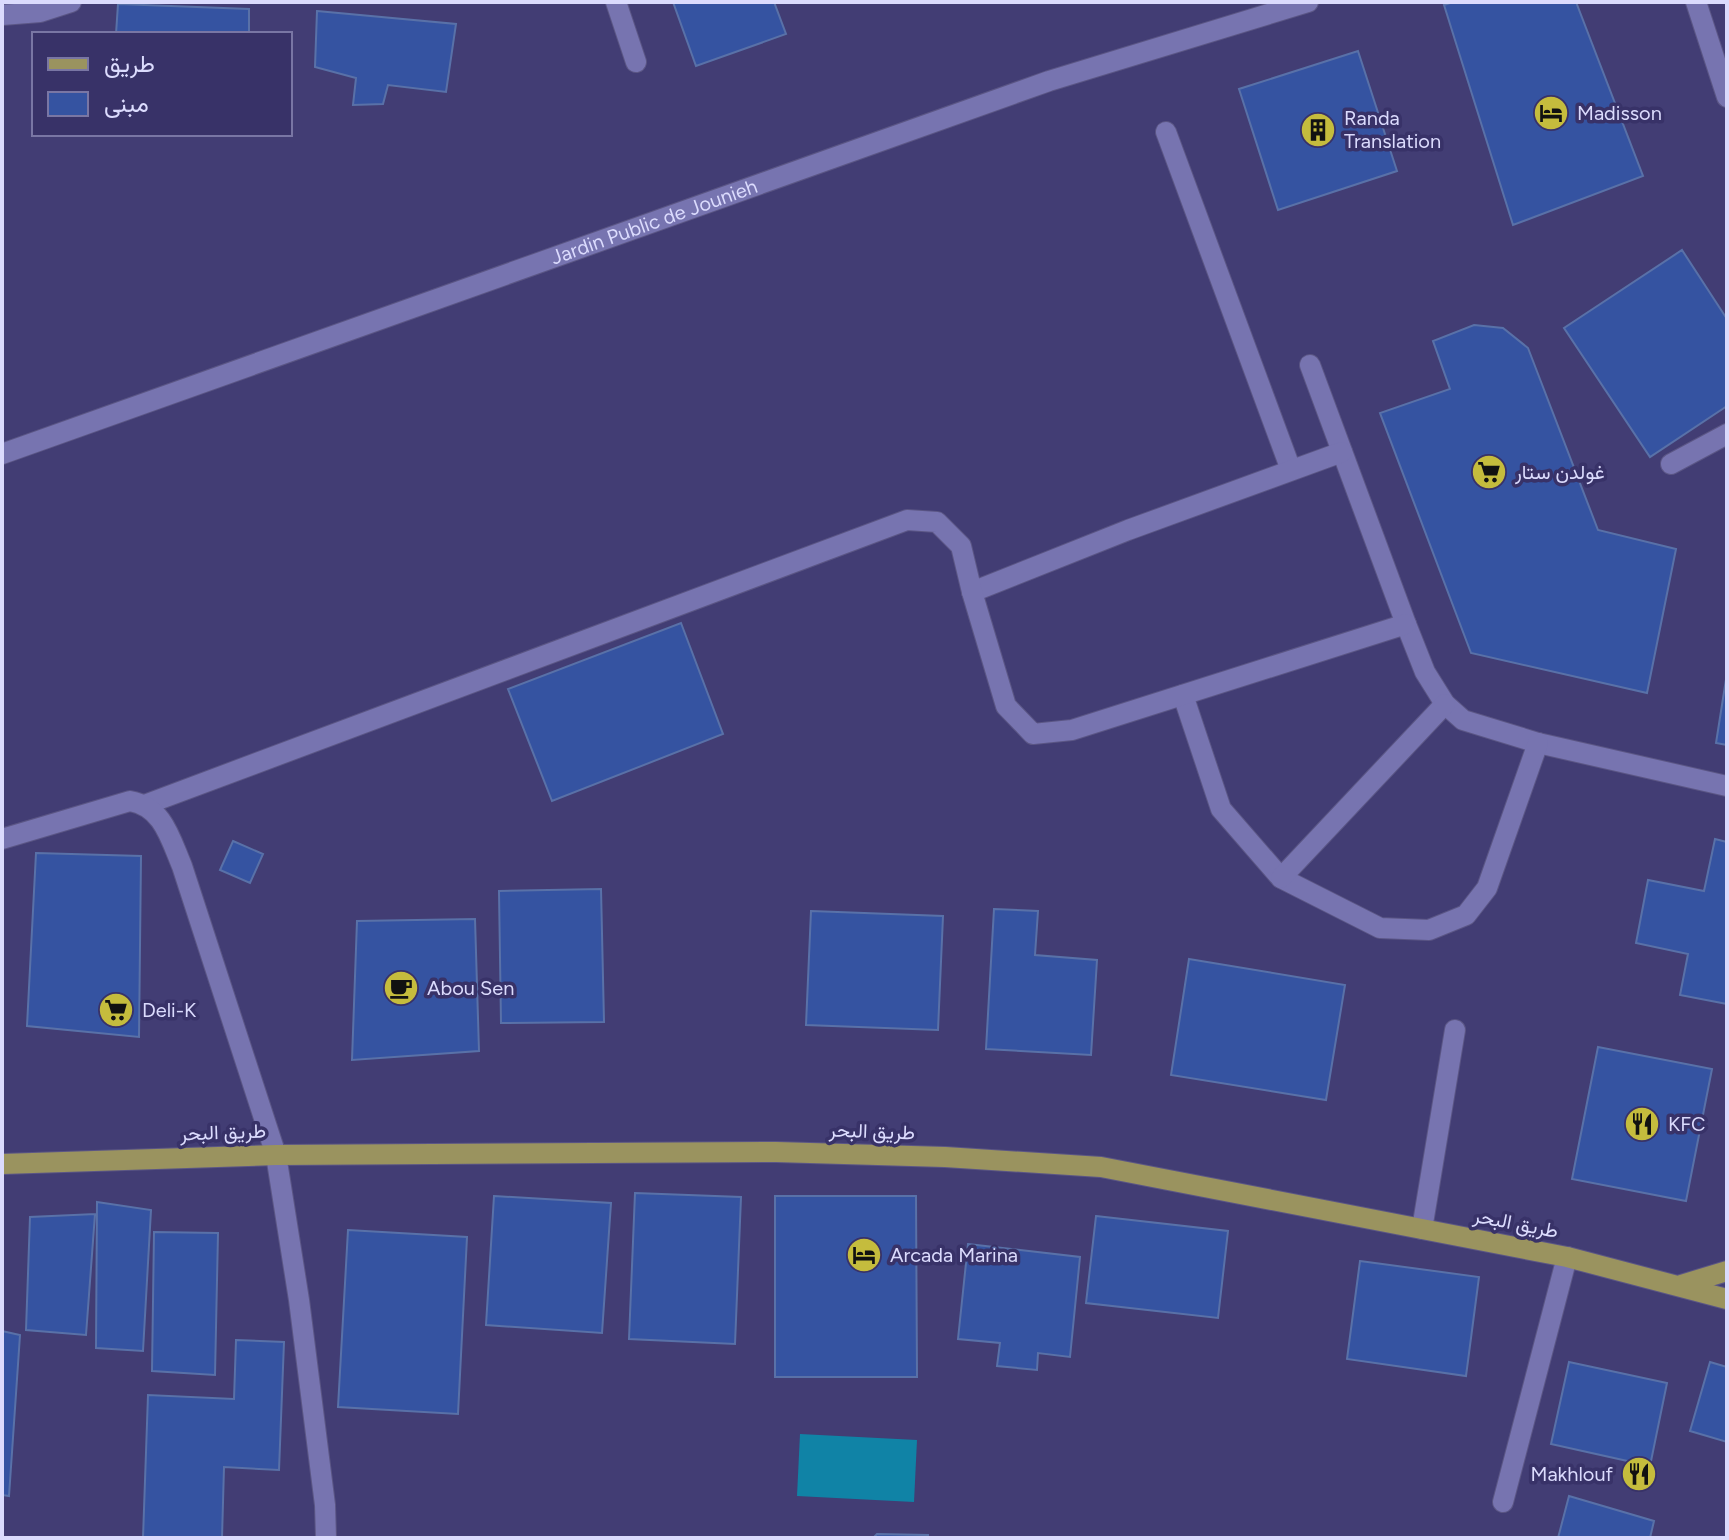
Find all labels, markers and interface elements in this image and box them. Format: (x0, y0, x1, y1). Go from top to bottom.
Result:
legend (32, 32, 292, 136)
text: طريق (104, 49, 155, 79)
text: مبنى (104, 89, 149, 118)
hotel icon: Madisson (1532, 94, 1570, 132)
place label: Madisson (1577, 101, 1662, 125)
place label: Randa Translation (1344, 106, 1441, 153)
building icon: Randa Translation (1299, 111, 1337, 149)
street label: Jardin Public de Jounieh (547, 174, 760, 270)
supermarket icon: غولدن ستار (1470, 453, 1508, 491)
place label: غولدن ستار (1514, 460, 1605, 485)
cafe icon: Abou Sen (382, 969, 420, 1007)
place label: Abou Sen (427, 976, 514, 1000)
supermarket icon: Deli-K (97, 991, 135, 1029)
place label: Deli-K (142, 998, 197, 1022)
restaurant icon: KFC (1623, 1105, 1661, 1143)
place label: KFC (1668, 1112, 1705, 1136)
street label: طريق البحر (828, 1117, 915, 1145)
street label: طريق البحر (179, 1119, 266, 1147)
street label: طريق البحر (1470, 1203, 1561, 1244)
hotel icon: Arcada Marina (845, 1236, 883, 1274)
place label: Arcada Marina (890, 1243, 1018, 1267)
restaurant icon: Makhlouf (1620, 1455, 1658, 1493)
place label: Makhlouf (1530, 1462, 1614, 1486)

